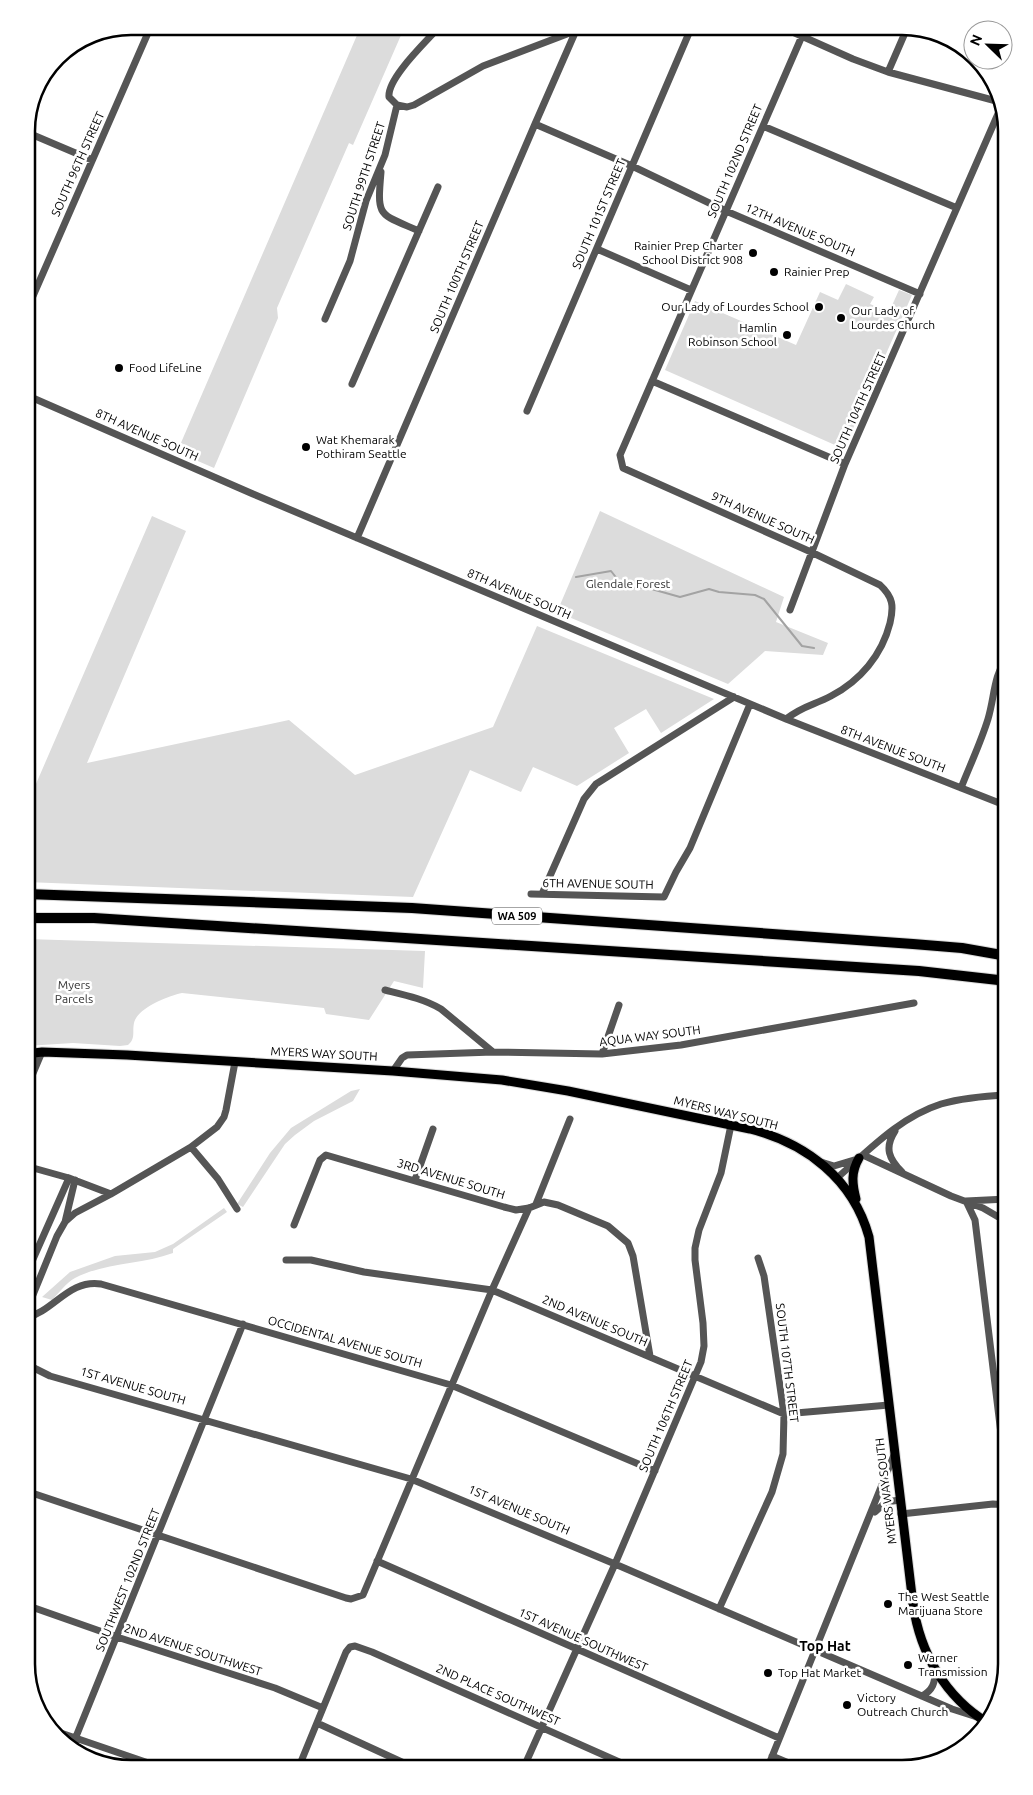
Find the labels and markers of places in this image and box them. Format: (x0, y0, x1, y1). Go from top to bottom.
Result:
place label: Rainier Prep Charter School District 908 (634, 239, 743, 266)
marker: Rainier Prep Charter School District 908 (747, 247, 759, 259)
place label: Rainier Prep (784, 265, 850, 278)
marker: Rainier Prep (768, 266, 780, 278)
place label: Our Lady of Lourdes School (661, 300, 809, 313)
marker: Our Lady of Lourdes School (813, 301, 825, 313)
place label: Our Lady of Lourdes Church (851, 304, 935, 331)
marker: Our Lady of Lourdes Church (835, 312, 847, 324)
place label: Hamlin Robinson School (688, 321, 777, 348)
marker: Hamlin Robinson School (781, 329, 793, 341)
place label: Food LifeLine (129, 361, 202, 374)
marker: Food LifeLine (113, 362, 125, 374)
place label: Wat Khemarak Pothiram Seattle (316, 433, 407, 460)
marker: Wat Khemarak Pothiram Seattle (300, 441, 312, 453)
place label: The West Seattle Marijuana Store (898, 1590, 989, 1617)
marker: The West Seattle Marijuana Store (882, 1598, 894, 1610)
place label: Warner Transmission (918, 1651, 988, 1678)
marker: Warner Transmission (902, 1659, 914, 1671)
place label: Top Hat Market (778, 1666, 862, 1679)
marker: Top Hat Market (762, 1667, 774, 1679)
place label: Victory Outreach Church (857, 1691, 948, 1718)
marker: Victory Outreach Church (841, 1699, 853, 1711)

